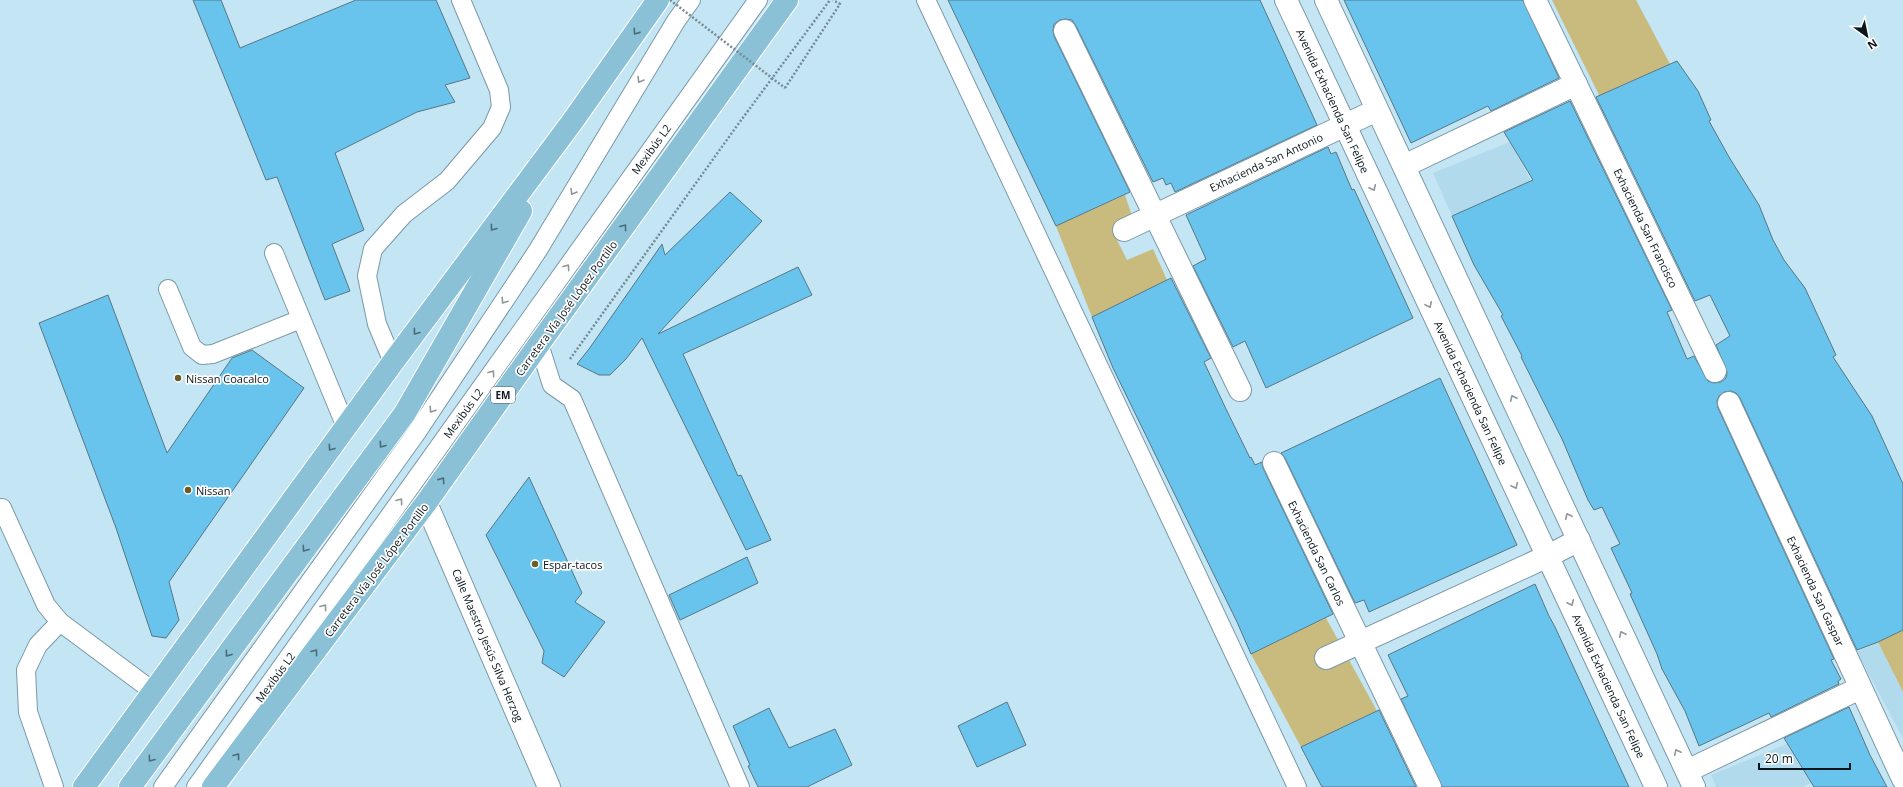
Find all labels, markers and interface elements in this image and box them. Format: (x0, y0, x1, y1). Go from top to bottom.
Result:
north arrow (1847, 16, 1887, 56)
street label: Avenida Exhacienda San Felipe (1293, 27, 1373, 175)
one-way arrow (633, 28, 641, 35)
text: N (1865, 36, 1881, 54)
one-way arrow (638, 76, 645, 83)
street label: Mexibús L2 (628, 121, 674, 177)
street label: Exhacienda San Antonio (1207, 129, 1325, 195)
street label: Exhacienda San Francisco (1610, 166, 1682, 291)
one-way arrow (1368, 183, 1376, 191)
one-way arrow (571, 188, 578, 195)
one-way arrow (491, 223, 498, 230)
one-way arrow (619, 224, 626, 231)
street label: Carretera Vía José López Portillo (512, 237, 620, 379)
one-way arrow (562, 264, 570, 271)
one-way arrow (502, 297, 509, 304)
one-way arrow (1424, 301, 1432, 308)
street label: Avenida Exhacienda San Felipe (1431, 319, 1511, 467)
one-way arrow (413, 327, 420, 334)
one-way arrow (487, 370, 494, 377)
place label: Nissan Coacalco (186, 371, 269, 386)
marker: Nissan Coacalco (173, 373, 183, 383)
street label: Mexibús L2 (440, 385, 486, 441)
road number: EM (491, 387, 515, 403)
one-way arrow (1510, 395, 1518, 403)
one-way arrow (430, 405, 437, 412)
one-way arrow (380, 440, 387, 447)
one-way arrow (329, 444, 336, 451)
one-way arrow (438, 477, 445, 484)
one-way arrow (1510, 481, 1518, 489)
place label: Nissan (196, 483, 230, 498)
marker: Nissan (183, 485, 193, 495)
street label: Exhacienda San Carlos (1285, 498, 1349, 608)
one-way arrow (395, 499, 402, 506)
street label: Carretera Vía José López Portillo (321, 500, 432, 640)
one-way arrow (1565, 513, 1573, 520)
street label: Exhacienda San Gaspar (1784, 534, 1848, 649)
one-way arrow (303, 545, 310, 552)
place label: Espar-tacos (543, 557, 602, 572)
marker: Espar-tacos (530, 559, 540, 569)
street label: Calle Maestro Jesús Silva Herzog (449, 566, 527, 724)
one-way arrow (1566, 599, 1574, 606)
one-way arrow (319, 604, 327, 611)
street label: Avenida Exhacienda San Felipe (1569, 612, 1649, 760)
one-way arrow (1619, 631, 1627, 638)
street label: Mexibús L2 (252, 649, 298, 705)
one-way arrow (310, 649, 317, 656)
one-way arrow (225, 650, 233, 657)
scale bar (1759, 745, 1850, 771)
one-way arrow (1674, 748, 1682, 756)
text: 20 m (1765, 750, 1793, 767)
one-way arrow (232, 753, 239, 760)
one-way arrow (149, 754, 156, 761)

